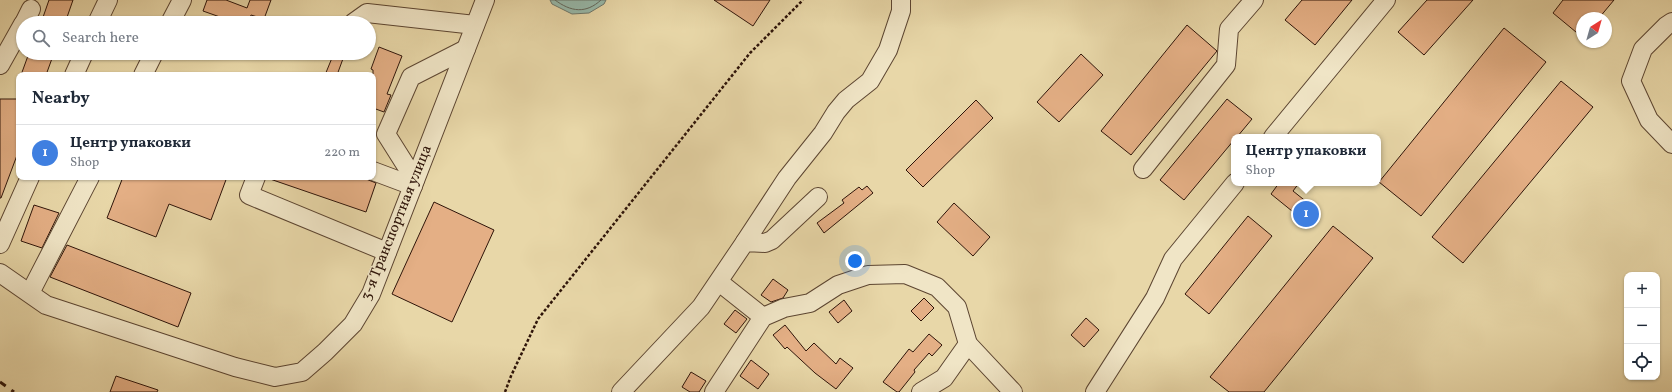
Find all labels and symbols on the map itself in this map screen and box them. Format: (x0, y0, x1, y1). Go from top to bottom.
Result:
north arrow (1576, 12, 1612, 48)
street label: 3-я Транспортная улица (356, 142, 438, 304)
pin: 1 (1293, 199, 1319, 229)
your location (845, 251, 865, 271)

